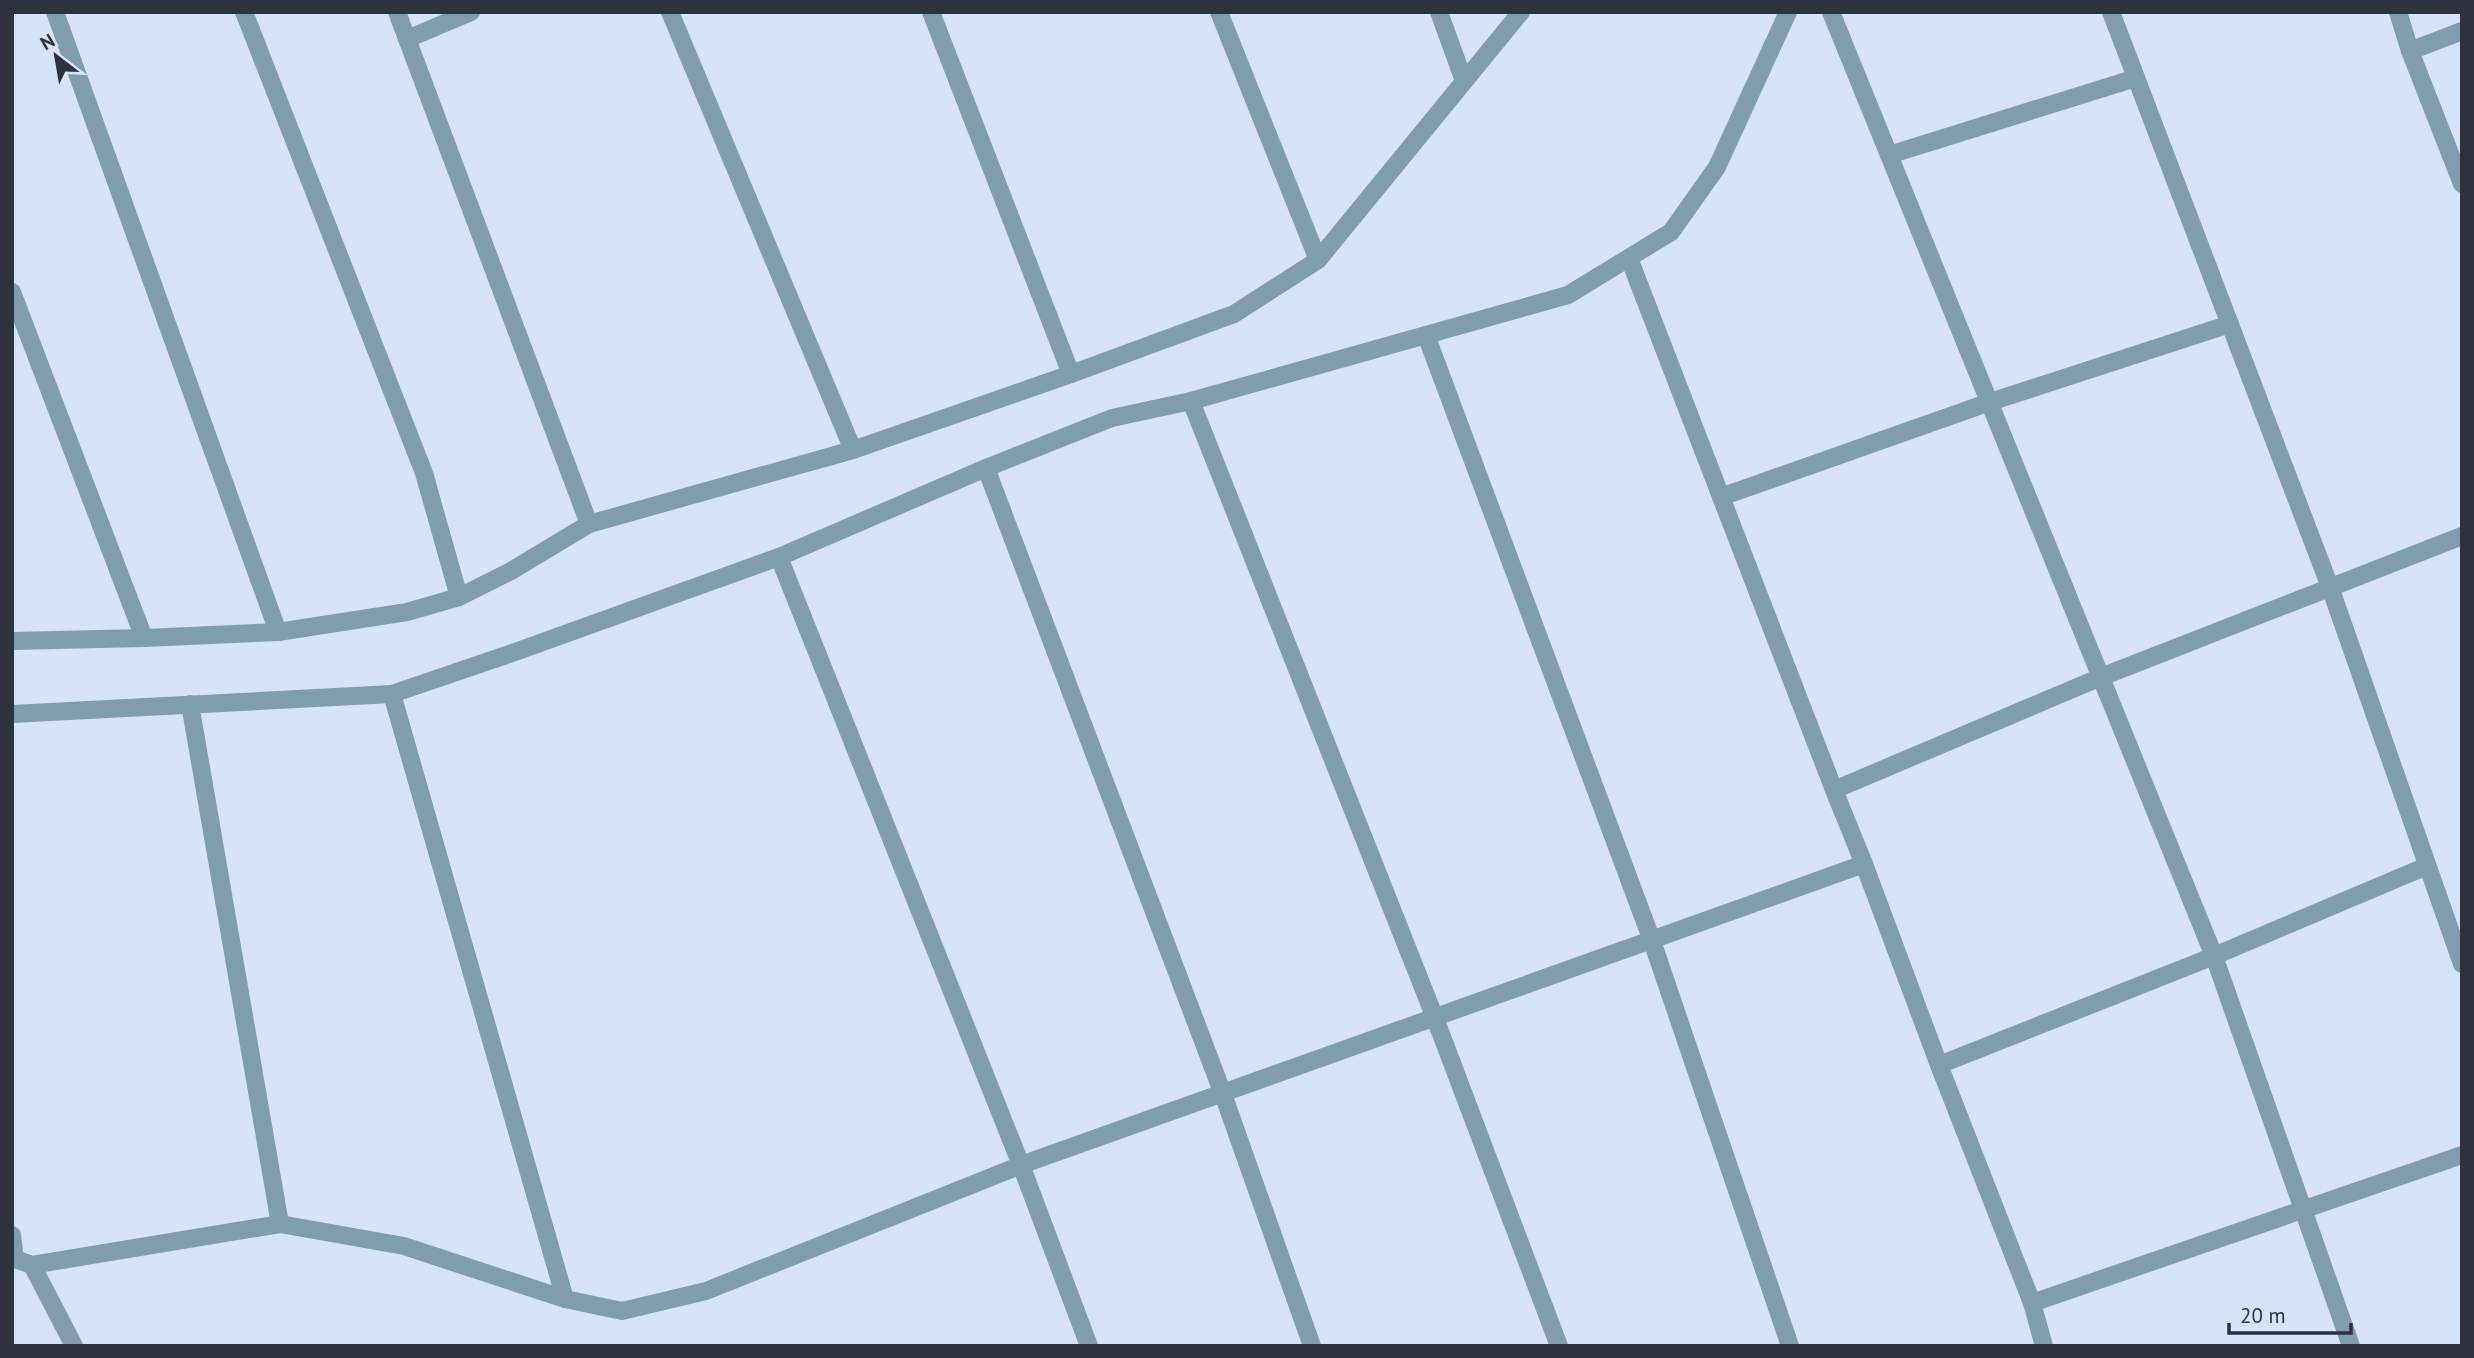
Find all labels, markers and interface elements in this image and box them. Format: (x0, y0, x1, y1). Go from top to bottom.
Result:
north arrow (21, 21, 91, 91)
text: N (36, 28, 59, 55)
scale bar (2229, 1292, 2352, 1336)
text: 20 m (2240, 1302, 2286, 1329)

